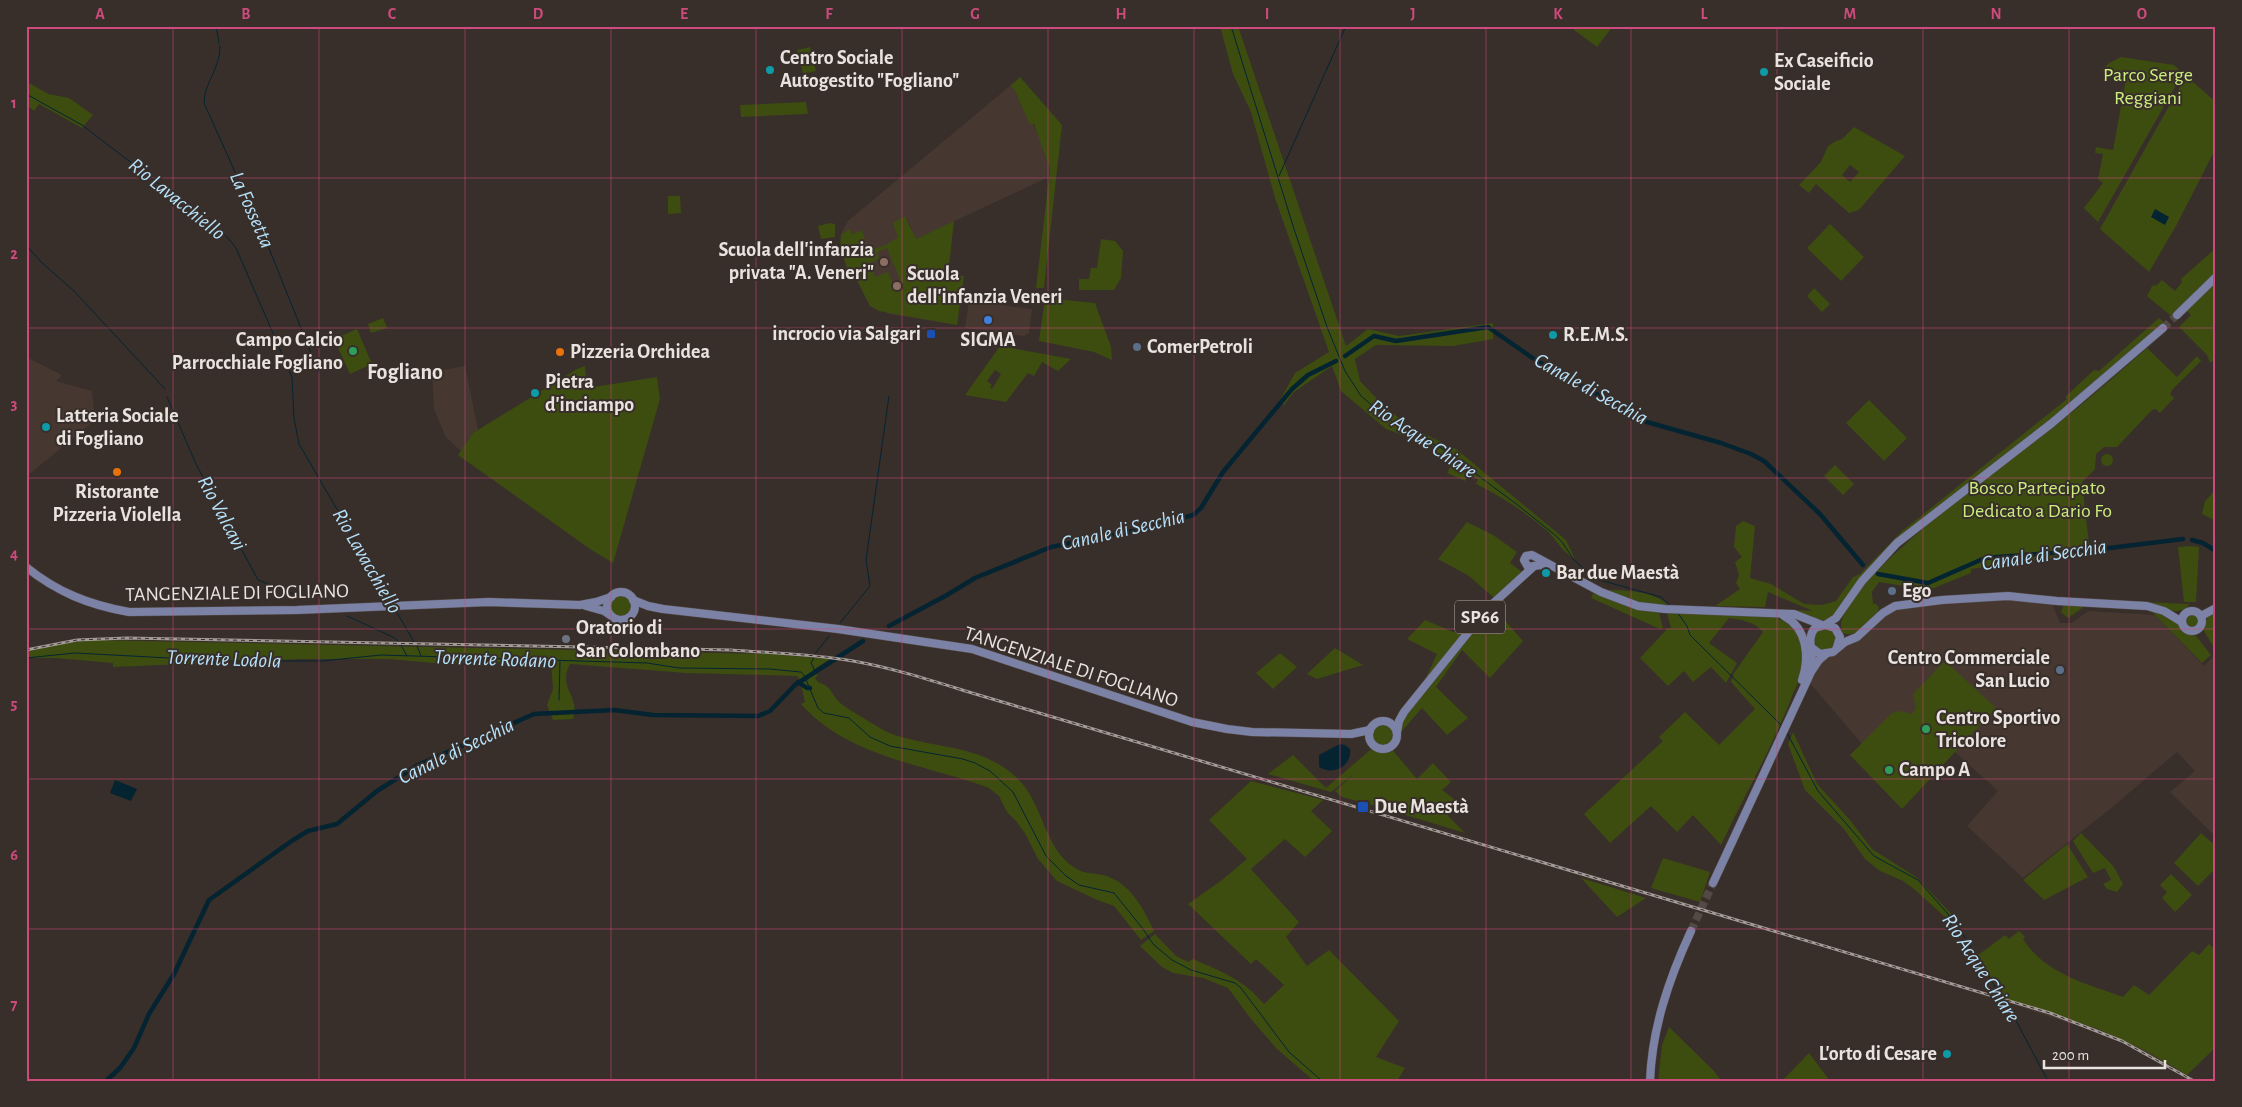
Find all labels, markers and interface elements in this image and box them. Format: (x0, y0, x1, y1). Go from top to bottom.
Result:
text: A (95, 6, 105, 22)
text: B (241, 6, 251, 22)
text: C (388, 6, 397, 22)
text: D (533, 6, 544, 22)
text: E (680, 6, 688, 22)
text: F (825, 6, 833, 22)
text: G (970, 6, 980, 22)
text: H (1115, 6, 1127, 22)
text: I (1265, 6, 1269, 22)
text: J (1410, 6, 1416, 22)
text: K (1553, 6, 1563, 22)
text: L (1701, 6, 1708, 22)
text: M (1844, 6, 1856, 22)
text: N (1990, 6, 2002, 22)
text: O (2137, 6, 2147, 22)
place label: Centro Sociale Autogestito "Fogliano" (780, 48, 959, 91)
place label: Ex Caseificio Sociale (1774, 51, 1874, 94)
marker: Centro Sociale Autogestito "Fogliano" (764, 64, 776, 76)
park label: Parco Serge Reggiani (2103, 65, 2193, 108)
marker: Ex Caseificio Sociale (1758, 66, 1770, 78)
text: 1 (11, 95, 17, 111)
water label: Rio Lavacchiello (125, 154, 229, 244)
water label: La Fossetta (226, 169, 278, 251)
place label: Scuola dell'infanzia privata "A. Veneri" (718, 240, 874, 283)
text: 2 (10, 246, 18, 262)
marker: Scuola dell'infanzia privata "A. Veneri" (878, 256, 890, 268)
place label: Scuola dell'infanzia Veneri (907, 264, 1062, 307)
marker: Scuola dell'infanzia Veneri (891, 280, 903, 292)
marker: SIGMA (982, 314, 994, 326)
place label: incrocio via Salgari (772, 324, 921, 344)
place label: R.E.M.S. (1563, 325, 1629, 345)
marker: incrocio via Salgari (925, 328, 937, 340)
marker: R.E.M.S. (1547, 329, 1559, 341)
place label: Campo Calcio Parrocchiale Fogliano (172, 330, 343, 373)
place label: SIGMA (960, 330, 1016, 350)
place label: ComerPetroli (1147, 337, 1253, 357)
marker: ComerPetroli (1131, 341, 1143, 353)
place label: Pizzeria Orchidea (570, 342, 711, 362)
marker: Campo Calcio Parrocchiale Fogliano (347, 345, 359, 357)
marker: Pizzeria Orchidea (554, 346, 566, 358)
water label: Canale di Secchia (1531, 349, 1651, 429)
district label: Fogliano (367, 361, 443, 383)
place label: Pietra d'inciampo (545, 372, 634, 415)
marker: Pietra d'inciampo (529, 387, 541, 399)
water label: Rio Acque Chiare (1365, 395, 1481, 483)
text: 3 (11, 396, 18, 412)
place label: Latteria Sociale di Fogliano (56, 406, 179, 449)
marker: Latteria Sociale di Fogliano (40, 421, 52, 433)
marker: Ristorante Pizzeria Violella (111, 466, 123, 478)
water label: Rio Valcavi (194, 472, 250, 554)
park label: Bosco Partecipato Dedicato a Dario Fo (1962, 478, 2112, 521)
place label: Ristorante Pizzeria Violella (53, 482, 182, 525)
water label: Rio Lavacchiello (329, 505, 405, 617)
water label: Canale di Secchia (1059, 506, 1187, 554)
water label: Canale di Secchia (1980, 536, 2108, 574)
text: 4 (10, 546, 18, 562)
place label: Bar due Maestà (1556, 563, 1680, 583)
marker: Bar due Maestà (1540, 567, 1552, 579)
street label: TANGENZIALE DI FOGLIANO (125, 581, 349, 605)
place label: Ego (1902, 581, 1932, 601)
marker: Ego (1886, 585, 1898, 597)
road number: SP66 (1455, 600, 1505, 634)
place label: Oratorio di San Colombano (576, 618, 700, 661)
street label: TANGENZIALE DI FOGLIANO (961, 623, 1181, 711)
marker: Oratorio di San Colombano (560, 633, 572, 645)
water label: Torrente Lodola (166, 646, 282, 672)
water label: Torrente Rodano (434, 646, 556, 672)
place label: Centro Commerciale San Lucio (1888, 648, 2050, 691)
marker: Centro Commerciale San Lucio (2054, 664, 2066, 676)
text: 5 (11, 696, 18, 712)
place label: Centro Sportivo Tricolore (1936, 708, 2060, 751)
water label: Canale di Secchia (395, 714, 517, 788)
marker: Centro Sportivo Tricolore (1920, 723, 1932, 735)
place label: Campo A (1899, 760, 1970, 780)
marker: Campo A (1883, 764, 1895, 776)
place label: Due Maestà (1374, 797, 1469, 817)
marker: Due Maestà (1356, 800, 1370, 814)
text: 6 (10, 847, 18, 863)
water label: Rio Acque Chiare (1938, 910, 2024, 1026)
text: 7 (11, 997, 18, 1013)
scale bar (2044, 1037, 2166, 1069)
place label: L'orto di Cesare (1819, 1044, 1937, 1064)
marker: L'orto di Cesare (1941, 1048, 1953, 1060)
text: 200 m (2052, 1048, 2089, 1063)

